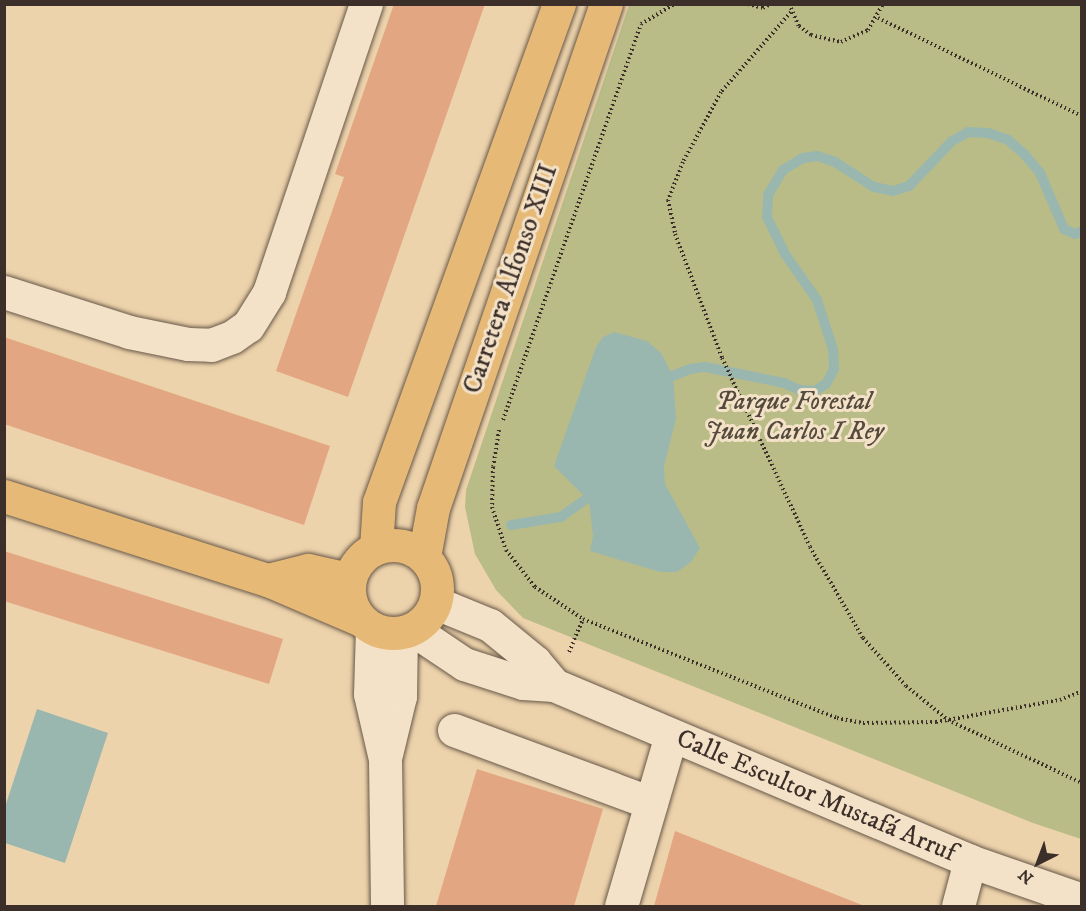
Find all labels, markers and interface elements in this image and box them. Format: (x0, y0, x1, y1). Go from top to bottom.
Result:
street label: Carretera Alfonso XIII (457, 160, 565, 398)
park label: Parque Forestal Juan Carlos I Rey (704, 386, 884, 448)
street label: Calle Escultor Mustafá Arruf (672, 723, 960, 869)
north arrow (1008, 833, 1068, 893)
text: N (1014, 865, 1038, 888)

